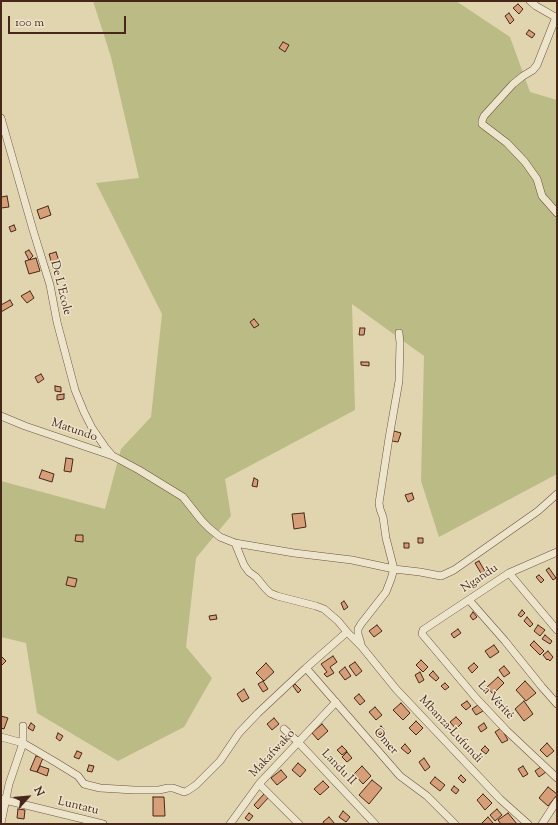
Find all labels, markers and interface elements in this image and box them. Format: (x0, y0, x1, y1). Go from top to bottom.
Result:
scale bar (10, 8, 128, 34)
text: 100 m (15, 14, 44, 32)
street label: De L'Ecole (46, 259, 74, 317)
street label: Matundo (49, 416, 99, 446)
street label: Ngandu (459, 561, 501, 597)
street label: La Vérité (474, 679, 516, 723)
street label: Mbanza-Lufundi (415, 693, 485, 767)
street label: Omer (370, 726, 400, 758)
street label: Makafwako (247, 727, 299, 781)
street label: Landu II (318, 747, 358, 789)
north arrow (8, 777, 48, 817)
text: N (30, 784, 48, 799)
street label: Luntatu (56, 795, 100, 819)

